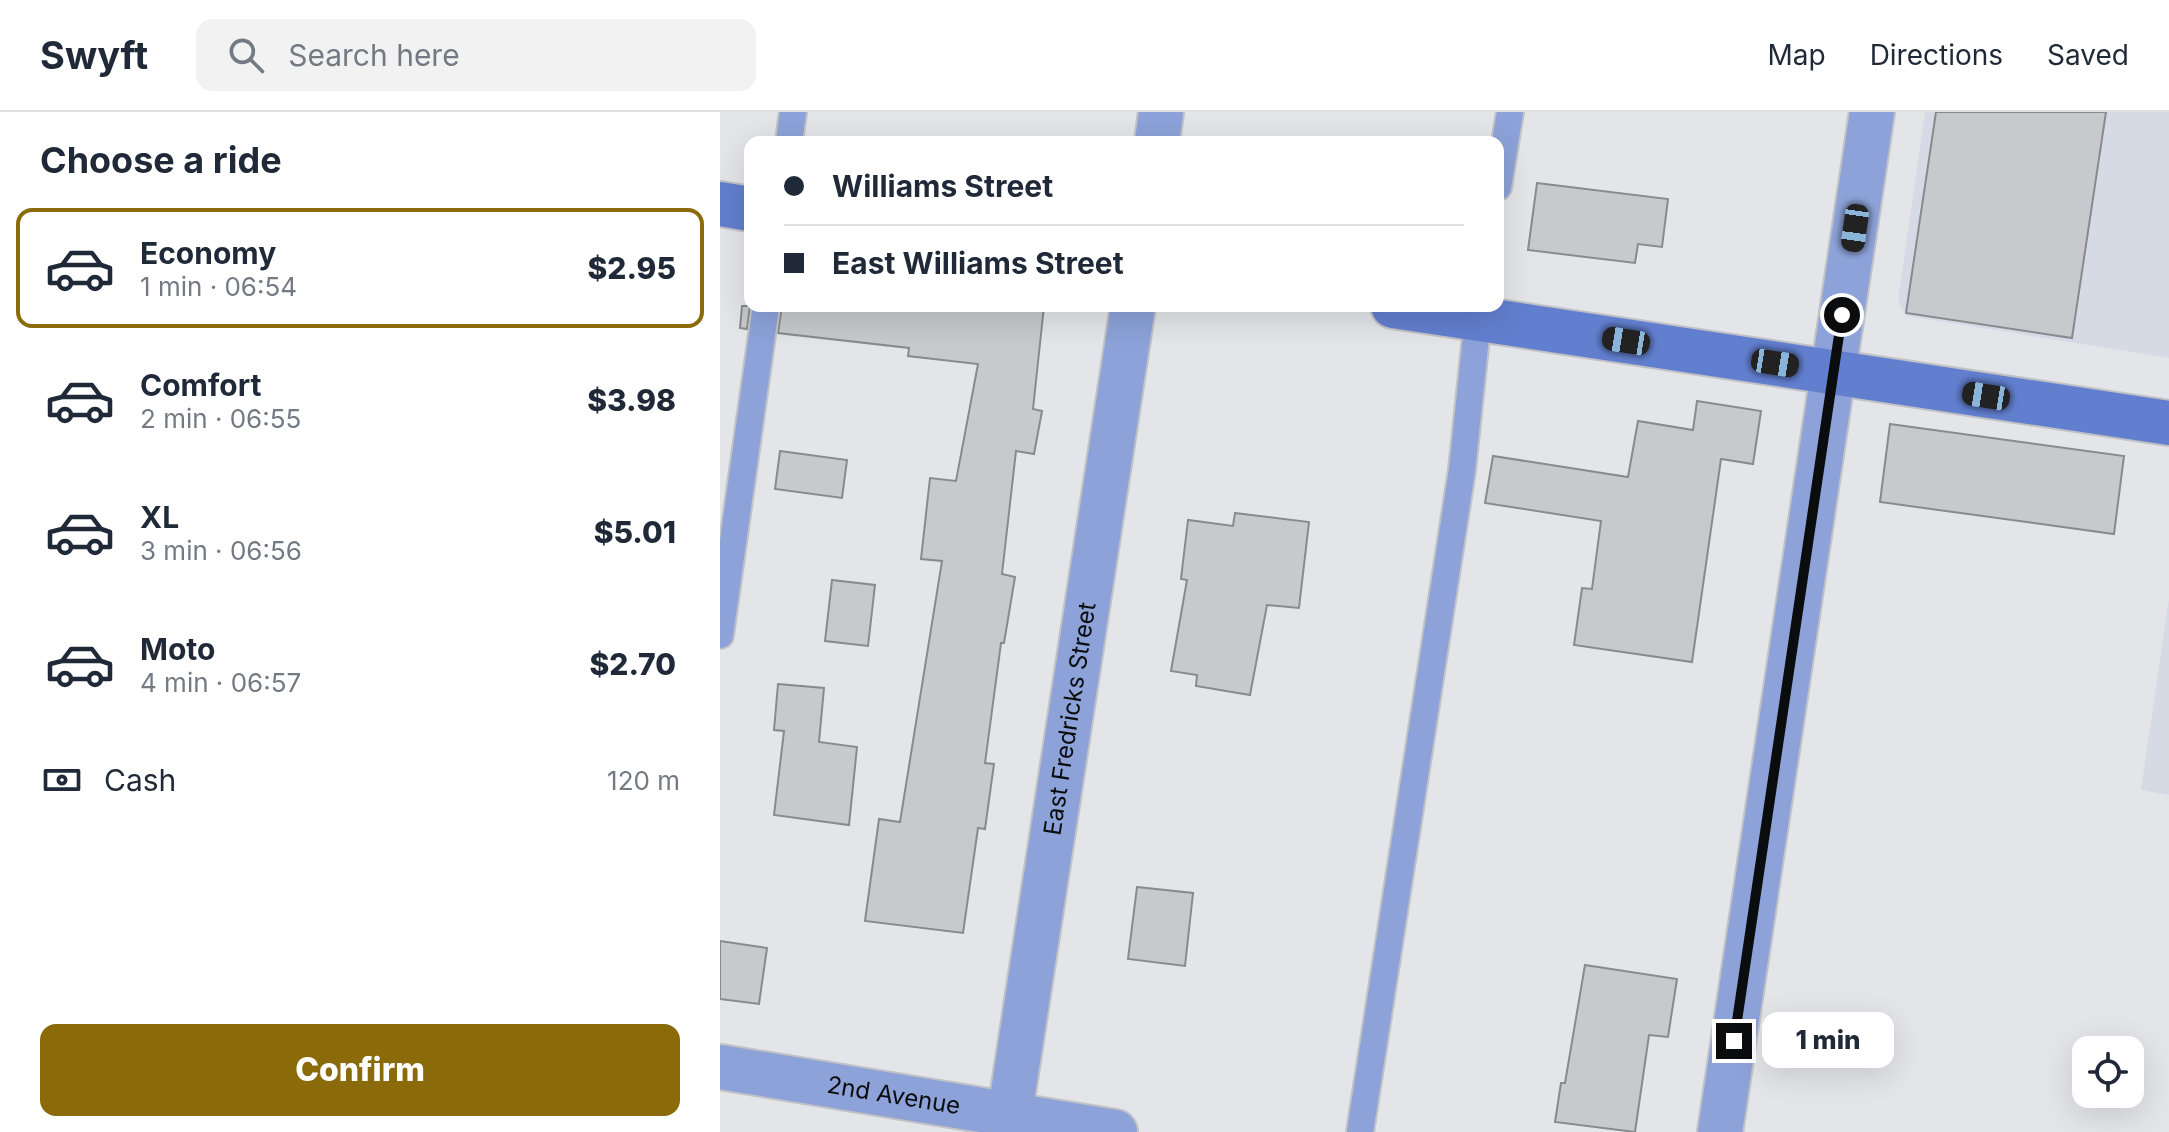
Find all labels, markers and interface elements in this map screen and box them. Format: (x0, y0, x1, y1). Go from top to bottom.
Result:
search box (196, 19, 756, 91)
text: Swyft (40, 32, 148, 78)
icon: search (224, 33, 268, 77)
text: Search here (288, 37, 460, 73)
text: Map (1767, 38, 1826, 72)
text: Directions (1870, 38, 2003, 72)
text: Saved (2047, 38, 2129, 72)
text: Choose a ride (40, 138, 282, 182)
text: Williams Street (832, 168, 1053, 204)
car (1840, 203, 1870, 253)
icon: car (44, 232, 116, 304)
text: Economy (140, 235, 276, 271)
text: East Williams Street (832, 245, 1124, 281)
text: $2.95 (588, 250, 676, 286)
text: 1 min · 06:54 (140, 271, 297, 302)
route start (1824, 297, 1860, 333)
car (1600, 325, 1652, 357)
car (1749, 347, 1801, 379)
icon: car (44, 364, 116, 436)
text: Comfort (140, 367, 261, 403)
car (1960, 380, 2012, 412)
text: $3.98 (587, 382, 676, 418)
text: 2 min · 06:55 (140, 403, 301, 434)
icon: car (44, 496, 116, 568)
text: XL (140, 499, 179, 535)
text: $5.01 (594, 514, 676, 550)
text: 3 min · 06:56 (140, 535, 302, 566)
street label: East Fredricks Street (1037, 600, 1102, 837)
icon: car (44, 628, 116, 700)
text: Moto (140, 631, 215, 667)
text: $2.70 (589, 646, 676, 682)
text: 4 min · 06:57 (140, 667, 301, 698)
icon: cash (40, 758, 84, 802)
text: Cash (104, 762, 176, 798)
text: 120 m (607, 765, 680, 796)
callout: 1 min (1762, 1013, 1894, 1069)
route end (1716, 1023, 1752, 1059)
button: Confirm (40, 1024, 680, 1116)
text: 1 min (1795, 1024, 1861, 1055)
map controls (2072, 1036, 2144, 1108)
button: locate (2072, 1036, 2144, 1108)
street label: 2nd Avenue (825, 1070, 963, 1120)

